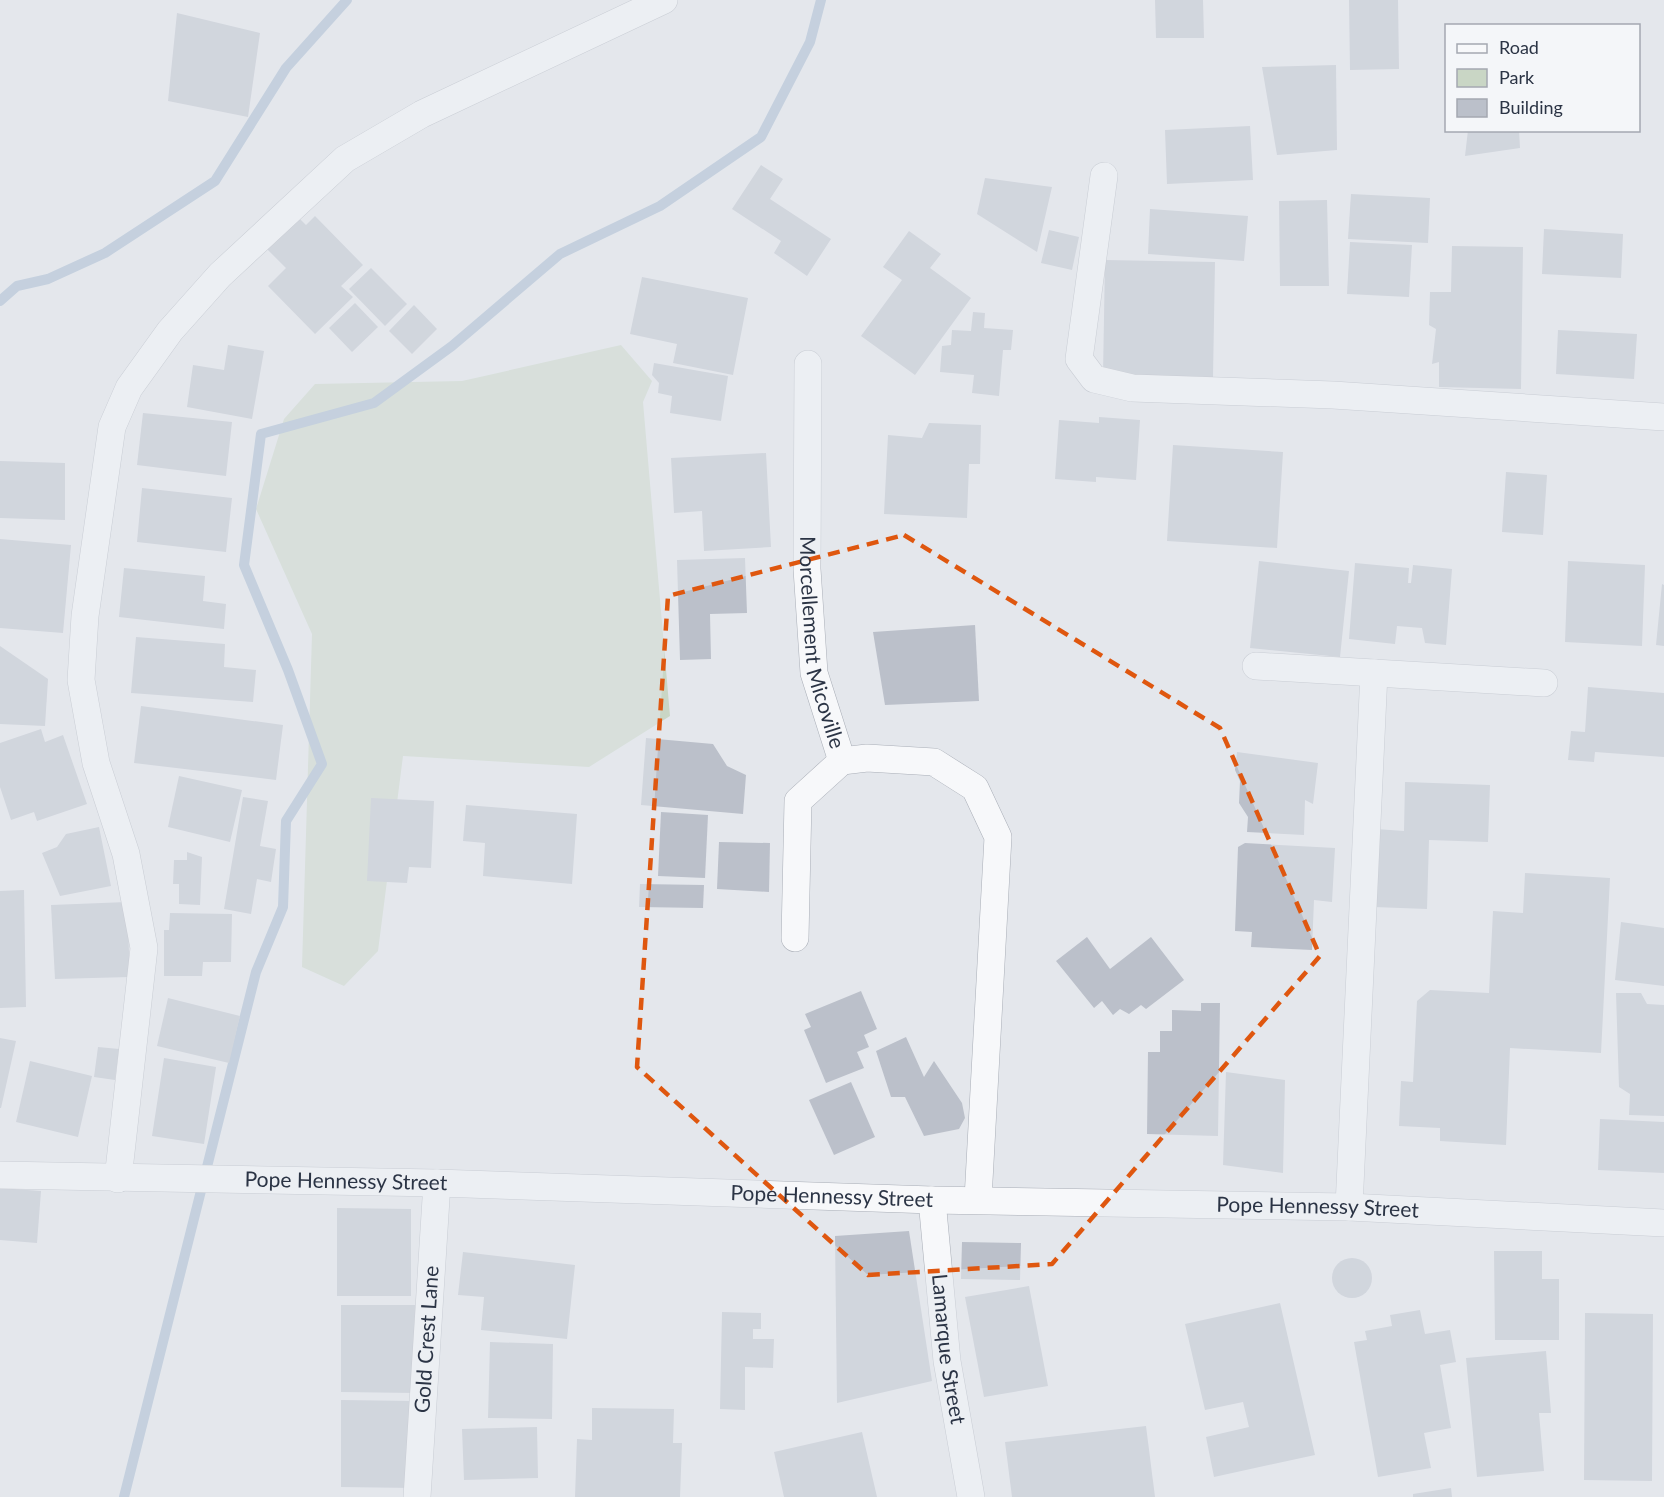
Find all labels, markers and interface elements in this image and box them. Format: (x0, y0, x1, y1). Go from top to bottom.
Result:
legend (1445, 24, 1640, 132)
text: Road (1499, 36, 1539, 58)
text: Park (1499, 66, 1535, 88)
text: Building (1499, 96, 1563, 118)
street label: Morcellement Micoville (796, 536, 851, 751)
street label: Pope Hennessy Street (244, 1165, 448, 1194)
street label: Pope Hennessy Street (730, 1179, 934, 1211)
street label: Pope Hennessy Street (1216, 1191, 1420, 1222)
street label: Gold Crest Lane (408, 1265, 443, 1414)
street label: Lamarque Street (928, 1273, 972, 1426)

